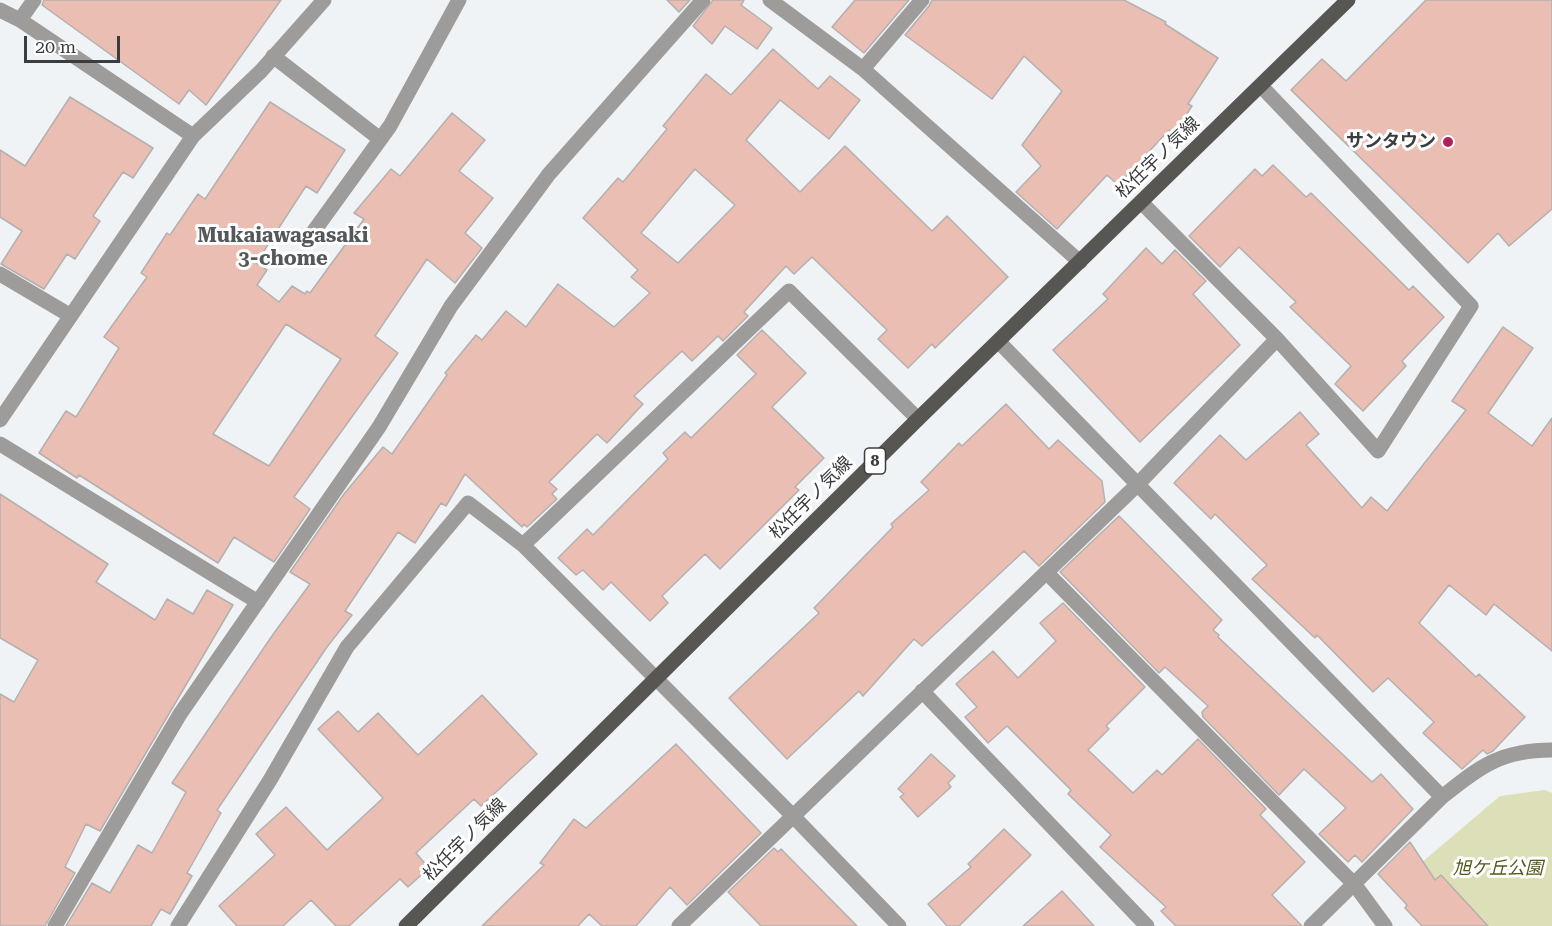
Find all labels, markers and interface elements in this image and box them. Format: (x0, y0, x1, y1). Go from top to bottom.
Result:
scale bar (27, 24, 123, 62)
text: 20 m (35, 36, 76, 57)
street label: 松任宇ノ気線 (1112, 113, 1204, 203)
place label: サンタウン (1346, 131, 1436, 153)
marker: サンタウン (1441, 135, 1455, 149)
district label: Mukaiawagasaki 3-chome (198, 224, 368, 271)
road number: 8 (864, 448, 886, 474)
street label: 松任宇ノ気線 (765, 452, 857, 544)
street label: 松任宇ノ気線 (419, 794, 511, 886)
park label: 旭ケ丘公園 (1453, 858, 1543, 880)

